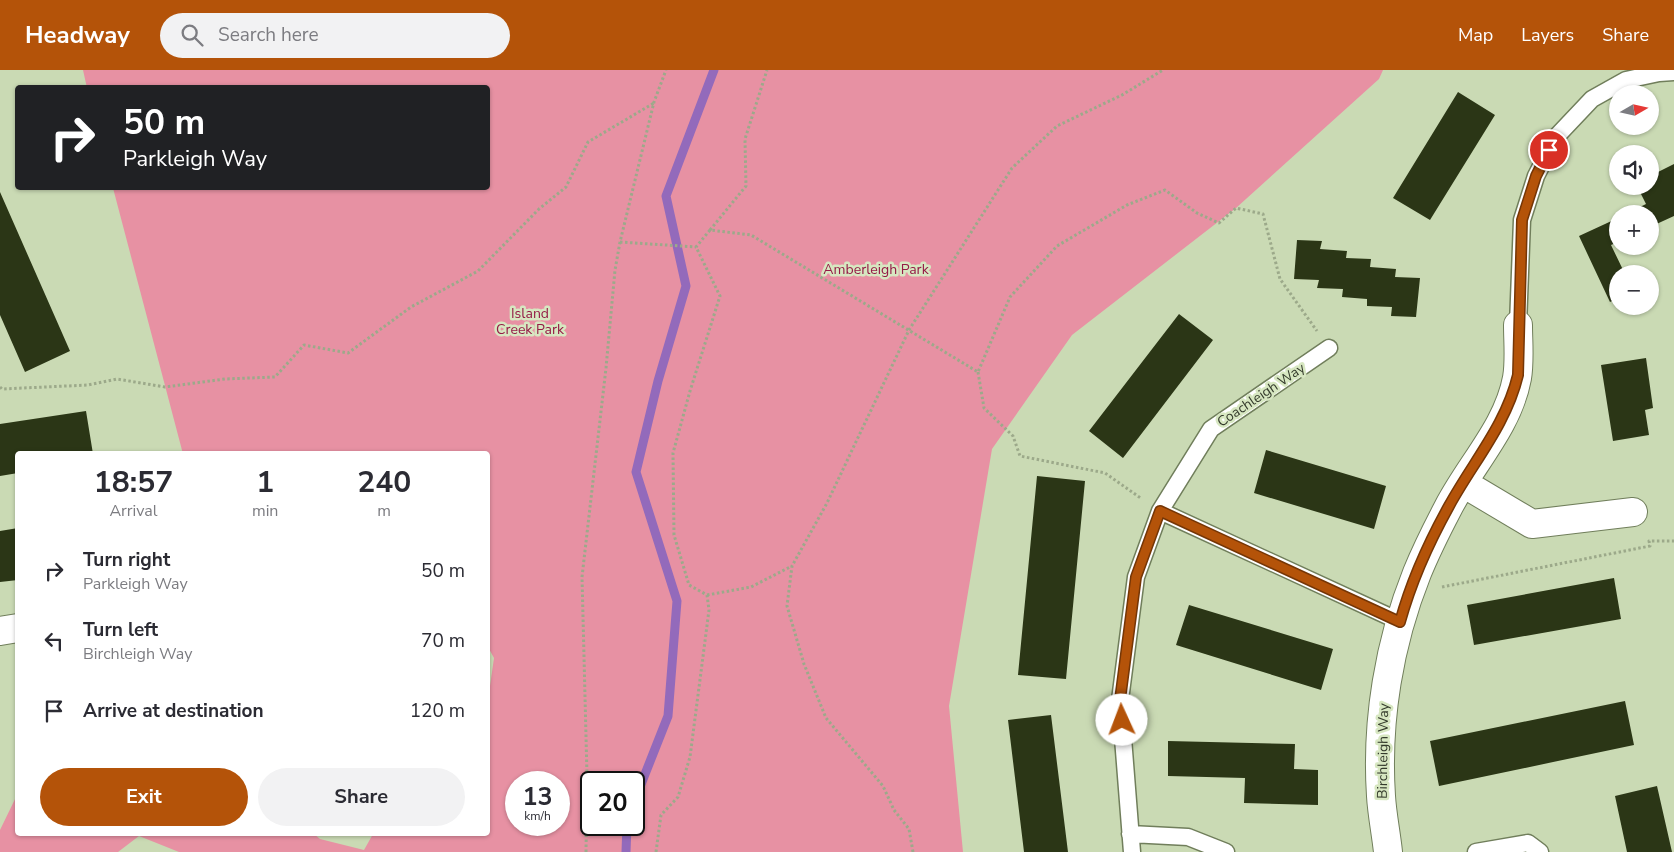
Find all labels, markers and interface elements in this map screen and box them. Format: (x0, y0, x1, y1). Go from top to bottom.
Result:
search box (160, 13, 510, 58)
text: Headway (25, 19, 130, 51)
icon: search (178, 21, 206, 49)
text: Search here (218, 22, 319, 48)
text: Map (1458, 23, 1493, 47)
text: Layers (1521, 23, 1574, 47)
text: Share (1602, 23, 1649, 47)
north arrow (1609, 85, 1659, 135)
map controls (1609, 85, 1659, 315)
text: 50 m (123, 99, 205, 146)
icon: right (40, 105, 105, 170)
pin (1528, 129, 1570, 171)
icon: arrive (1535, 136, 1563, 164)
text: Parkleigh Way (123, 144, 267, 174)
button: sound (1609, 145, 1659, 195)
button: + (1609, 205, 1659, 255)
park label: Amberleigh Park (823, 260, 930, 279)
button: − (1609, 265, 1659, 315)
park label: Island Creek Park (496, 304, 565, 339)
street label: Coachleigh Way (1213, 358, 1309, 431)
text: 18:57 (94, 462, 173, 503)
text: 1 (256, 462, 274, 503)
text: 240 (357, 462, 411, 503)
text: Arrival (109, 500, 158, 522)
text: min (252, 500, 278, 522)
text: m (377, 500, 391, 522)
text: Turn right (83, 547, 170, 573)
icon: right (40, 557, 68, 585)
text: 50 m (421, 558, 465, 584)
text: Parkleigh Way (83, 573, 188, 595)
text: Turn left (83, 617, 158, 643)
icon: left (40, 627, 68, 655)
text: 70 m (421, 628, 465, 654)
text: Birchleigh Way (83, 643, 192, 665)
position arrow (1095, 693, 1147, 745)
icon: arrive (40, 697, 68, 725)
text: Arrive at destination (83, 698, 264, 724)
text: 120 m (410, 698, 465, 724)
street label: Birchleigh Way (1373, 702, 1393, 799)
button: Exit (40, 768, 248, 826)
button: Share (258, 768, 465, 826)
speed limit sign: 20 (580, 771, 645, 836)
text: 13 (522, 780, 553, 814)
text: km/h (524, 808, 551, 824)

